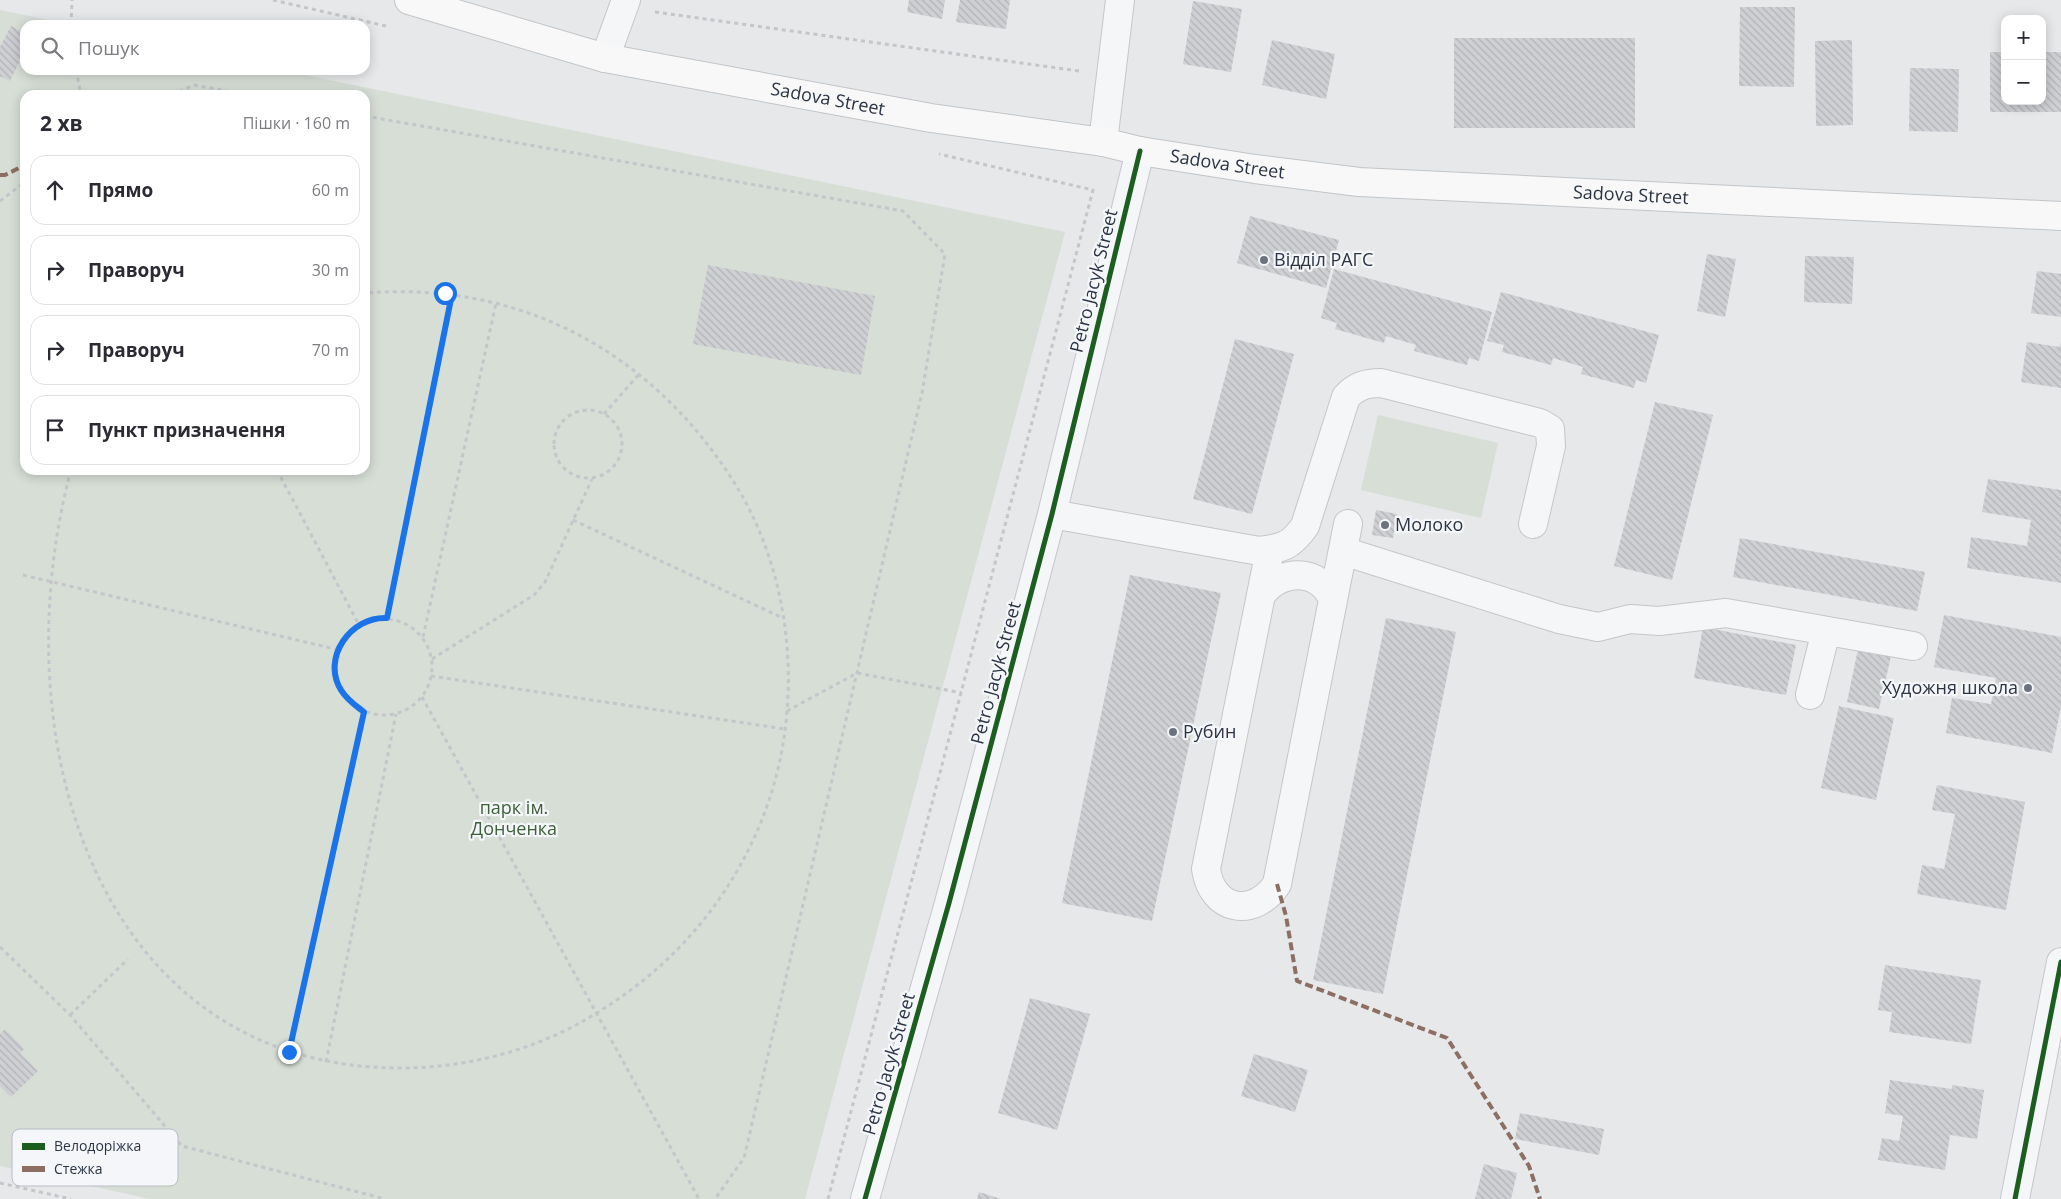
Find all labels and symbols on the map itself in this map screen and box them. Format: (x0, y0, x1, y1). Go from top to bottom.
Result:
street label: Sadova Street (769, 76, 887, 120)
street label: Sadova Street (1168, 143, 1286, 184)
street label: Sadova Street (1573, 179, 1689, 209)
street label: Petro Jacyk Street (1064, 206, 1122, 355)
place label: Відділ РАГС (1274, 247, 1373, 271)
marker: Відділ РАГС (1258, 254, 1270, 266)
route start (434, 282, 457, 305)
place label: Молоко (1395, 512, 1463, 536)
marker: Молоко (1379, 519, 1391, 531)
street label: Petro Jacyk Street (964, 599, 1026, 747)
place label: Художня школа (1882, 675, 2018, 699)
marker: Художня школа (2022, 682, 2034, 694)
place label: Рубин (1183, 719, 1236, 743)
marker: Рубин (1167, 726, 1179, 738)
park label: парк ім. Донченка (471, 795, 557, 840)
street label: Petro Jacyk Street (856, 990, 920, 1138)
route end (278, 1041, 301, 1064)
legend (12, 1129, 178, 1186)
text: Велодоріжка (54, 1136, 141, 1155)
text: Стежка (54, 1159, 103, 1178)

